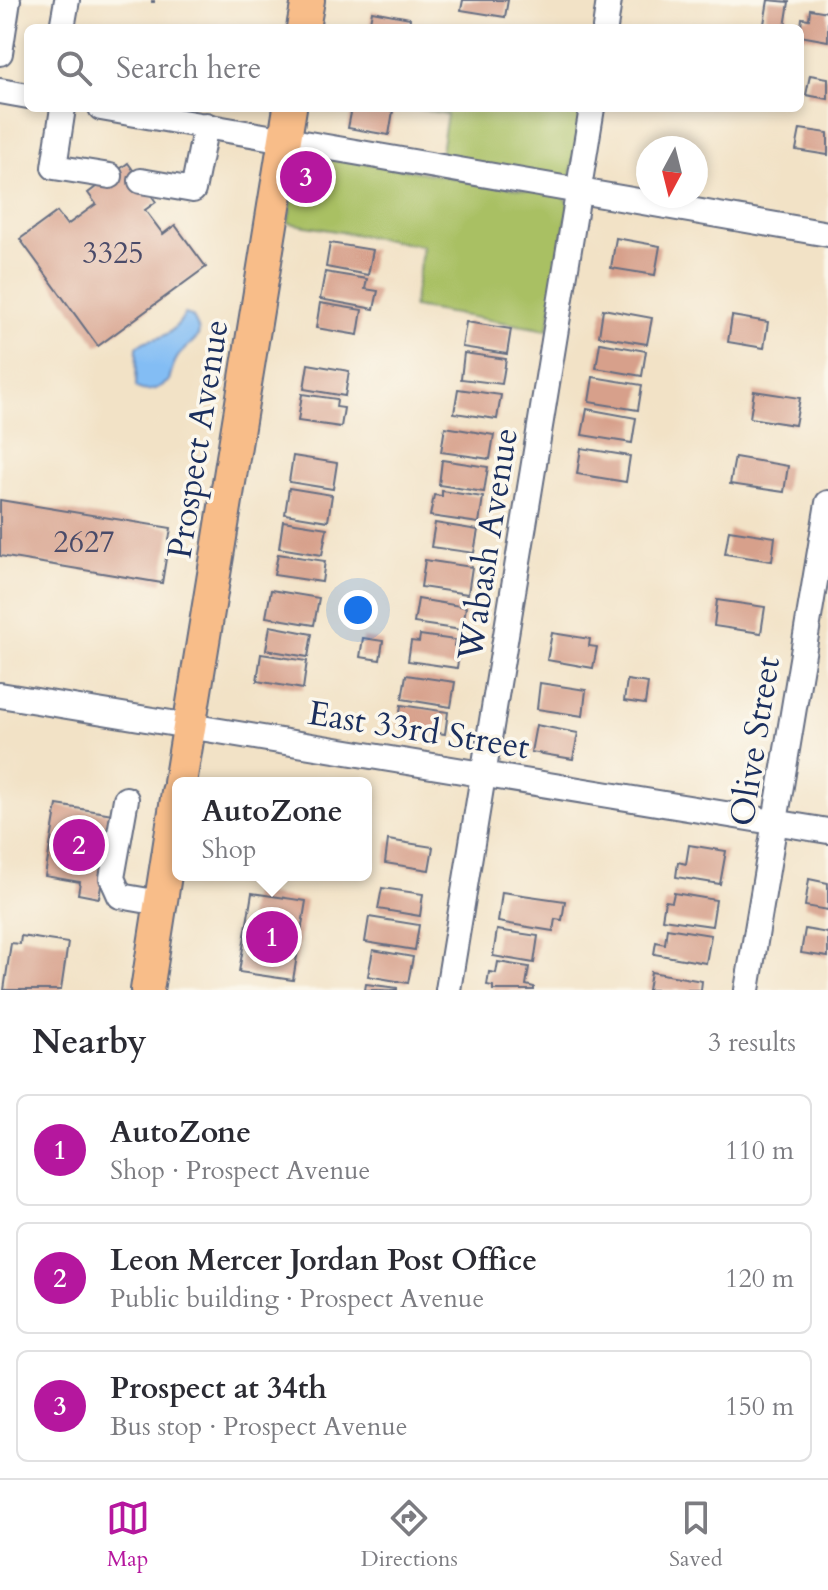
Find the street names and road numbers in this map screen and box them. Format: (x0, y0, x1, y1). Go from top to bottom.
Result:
street label: Prospect Avenue (156, 316, 240, 562)
street label: Wabash Avenue (447, 425, 529, 665)
street label: Olive Street (719, 653, 791, 829)
street label: East 33rd Street (305, 690, 533, 770)

